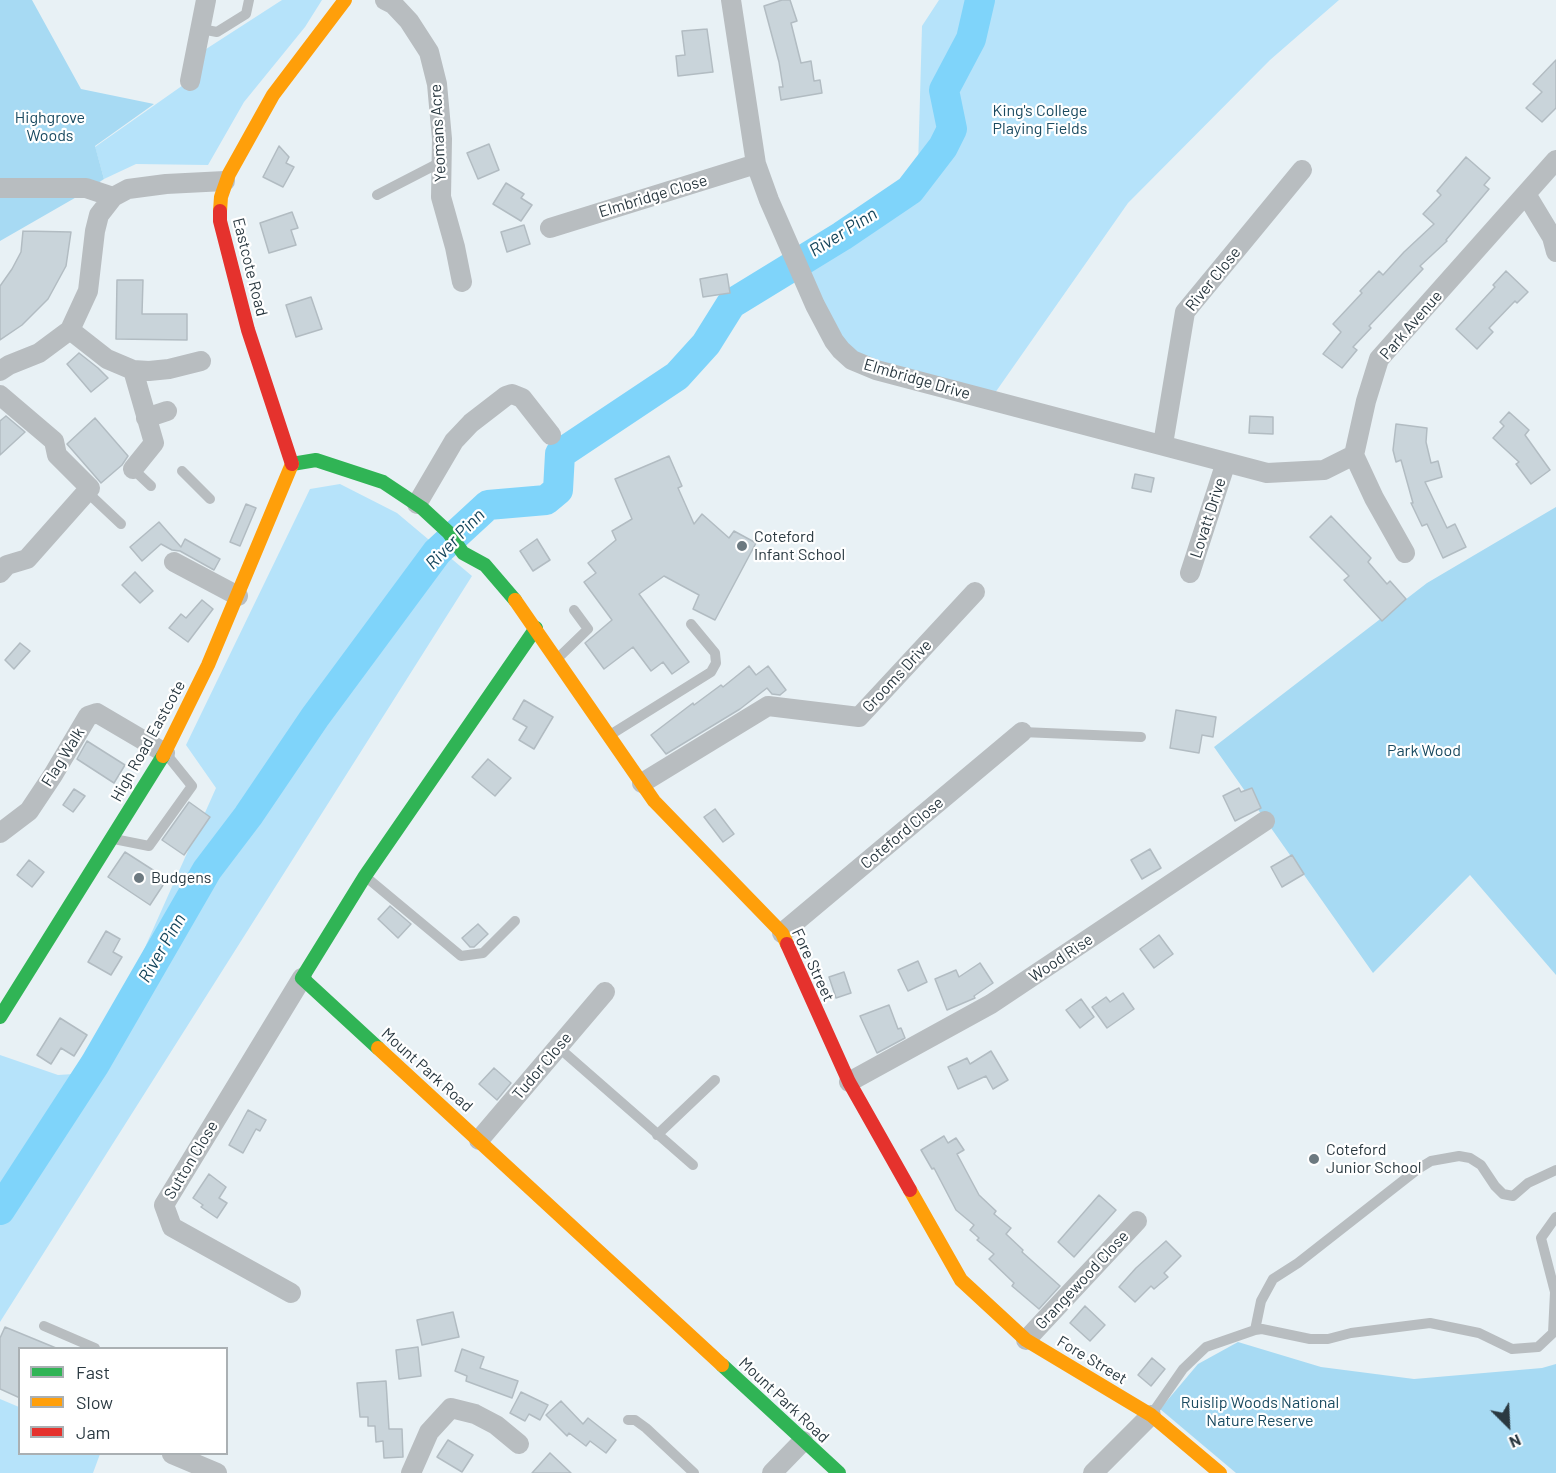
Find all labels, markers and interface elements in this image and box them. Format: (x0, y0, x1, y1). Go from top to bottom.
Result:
street label: Yeomans Acre (426, 83, 450, 183)
park label: King's College Playing Fields (993, 101, 1087, 139)
park label: Highgrove Woods (15, 108, 85, 146)
street label: Elmbridge Close (596, 170, 710, 222)
water label: River Pinn (805, 203, 881, 261)
street label: Eastcote Road (229, 216, 271, 318)
street label: River Close (1181, 243, 1245, 315)
street label: Park Avenue (1376, 286, 1446, 364)
street label: Elmbridge Drive (862, 355, 972, 403)
street label: Lovatt Drive (1186, 475, 1230, 561)
water label: River Pinn (421, 504, 489, 574)
place label: Coteford Infant School (754, 527, 845, 565)
marker: Coteford Infant School (735, 539, 749, 553)
street label: Grooms Drive (858, 636, 936, 716)
street label: High Road Eastcote (107, 677, 189, 805)
street label: Flag Walk (37, 724, 89, 790)
park label: Park Wood (1387, 741, 1461, 761)
street label: Coteford Close (857, 793, 947, 873)
place label: Budgens (151, 868, 212, 888)
marker: Budgens (132, 871, 146, 885)
water label: River Pinn (134, 910, 190, 986)
street label: Fore Street (788, 925, 838, 1005)
street label: Wood Rise (1025, 930, 1097, 986)
street label: Mount Park Road (377, 1024, 477, 1116)
street label: Tudor Close (508, 1028, 576, 1104)
street label: Sutton Close (160, 1117, 222, 1203)
place label: Coteford Junior School (1326, 1140, 1422, 1178)
marker: Coteford Junior School (1307, 1152, 1321, 1166)
street label: Grangewood Close (1031, 1227, 1133, 1333)
street label: Fore Street (1053, 1332, 1131, 1388)
legend (18, 1347, 228, 1455)
street label: Mount Park Road (735, 1353, 833, 1447)
text: Fast (76, 1361, 110, 1383)
text: Slow (76, 1391, 113, 1413)
park label: Ruislip Woods National Nature Reserve (1181, 1393, 1339, 1431)
north arrow (1478, 1395, 1538, 1455)
text: Jam (76, 1421, 110, 1443)
text: N (1507, 1431, 1524, 1453)

